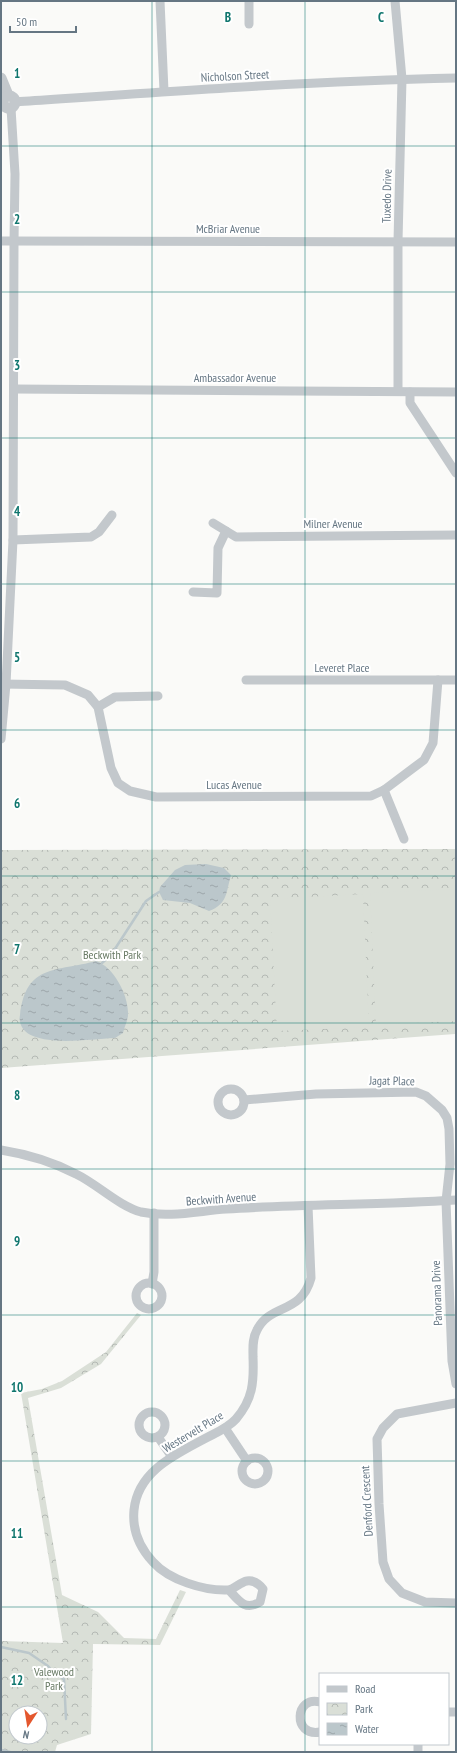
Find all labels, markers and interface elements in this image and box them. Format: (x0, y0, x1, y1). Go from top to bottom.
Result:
scale bar (10, 8, 76, 34)
text: B (225, 9, 231, 26)
text: C (378, 9, 384, 26)
text: 50 m (16, 14, 37, 29)
text: 1 (14, 65, 20, 82)
street label: Nicholson Street (200, 66, 270, 85)
street label: Tuxedo Drive (379, 169, 394, 223)
text: 2 (14, 211, 20, 228)
street label: McBriar Avenue (196, 221, 260, 236)
text: 3 (14, 357, 20, 374)
street label: Ambassador Avenue (194, 370, 276, 385)
text: 4 (14, 503, 21, 520)
street label: Milner Avenue (303, 516, 363, 531)
text: 5 (14, 649, 20, 666)
street label: Leveret Place (315, 660, 370, 675)
street label: Lucas Avenue (206, 777, 262, 792)
text: 6 (14, 795, 20, 812)
text: 7 (14, 941, 20, 958)
park label: Beckwith Park (83, 947, 141, 962)
street label: Jagat Place (368, 1073, 415, 1088)
text: 8 (14, 1087, 20, 1104)
street label: Beckwith Avenue (185, 1189, 257, 1208)
text: 9 (14, 1233, 20, 1250)
street label: Panorama Drive (428, 1260, 445, 1326)
text: 10 (11, 1379, 23, 1396)
street label: Westervelt Place (160, 1408, 226, 1456)
street label: Denford Crescent (357, 1465, 376, 1537)
text: 11 (11, 1525, 23, 1542)
park label: Valewood Park (33, 1664, 74, 1693)
text: 12 (11, 1672, 23, 1689)
legend (319, 1673, 449, 1745)
text: Road (355, 1681, 375, 1696)
text: Park (355, 1701, 373, 1716)
north arrow (8, 1705, 48, 1745)
text: Water (355, 1721, 380, 1736)
text: N (22, 1727, 30, 1742)

